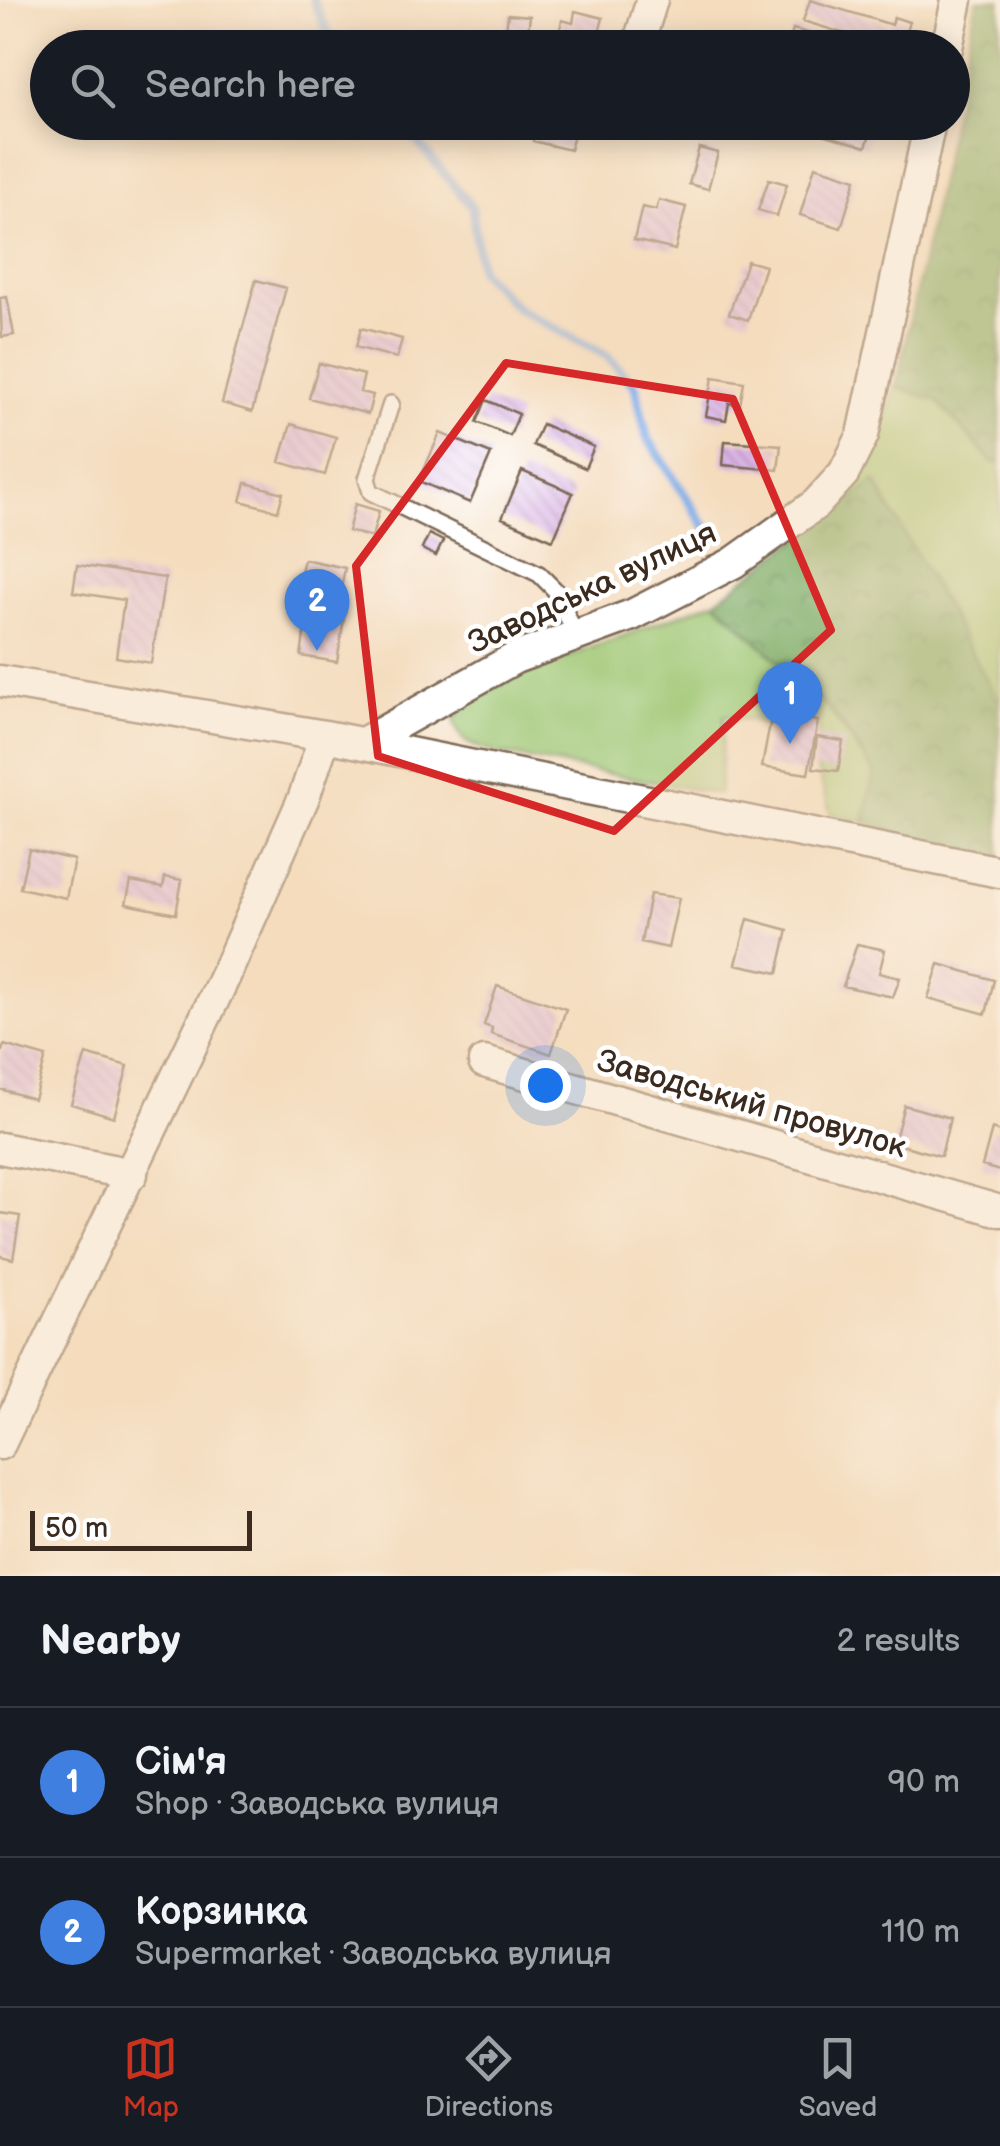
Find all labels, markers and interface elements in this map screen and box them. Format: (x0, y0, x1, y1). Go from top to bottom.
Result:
search box (30, 30, 970, 140)
icon: search (65, 58, 120, 113)
text: Search here (145, 63, 356, 108)
street label: Заводська вулиця (462, 514, 723, 663)
pin: 2 (284, 568, 350, 651)
pin: 1 (758, 662, 822, 744)
street label: Заводський провулок (593, 1042, 911, 1167)
your location (520, 1060, 571, 1111)
scale bar (30, 1506, 252, 1550)
text: 50 m (45, 1512, 108, 1545)
text: Nearby (40, 1616, 180, 1667)
text: 2 results (836, 1622, 960, 1661)
text: Сім'я (135, 1740, 227, 1785)
text: 1 (66, 1763, 79, 1802)
text: 90 m (888, 1763, 960, 1802)
text: Shop · Заводська вулиця (135, 1785, 499, 1824)
text: Корзинка (135, 1890, 307, 1935)
text: 2 (63, 1913, 82, 1952)
text: 110 m (881, 1913, 960, 1952)
text: Supermarket · Заводська вулиця (135, 1935, 612, 1974)
tab: Map (123, 2031, 179, 2124)
tab: Directions (424, 2031, 553, 2124)
tab: Saved (799, 2031, 877, 2124)

